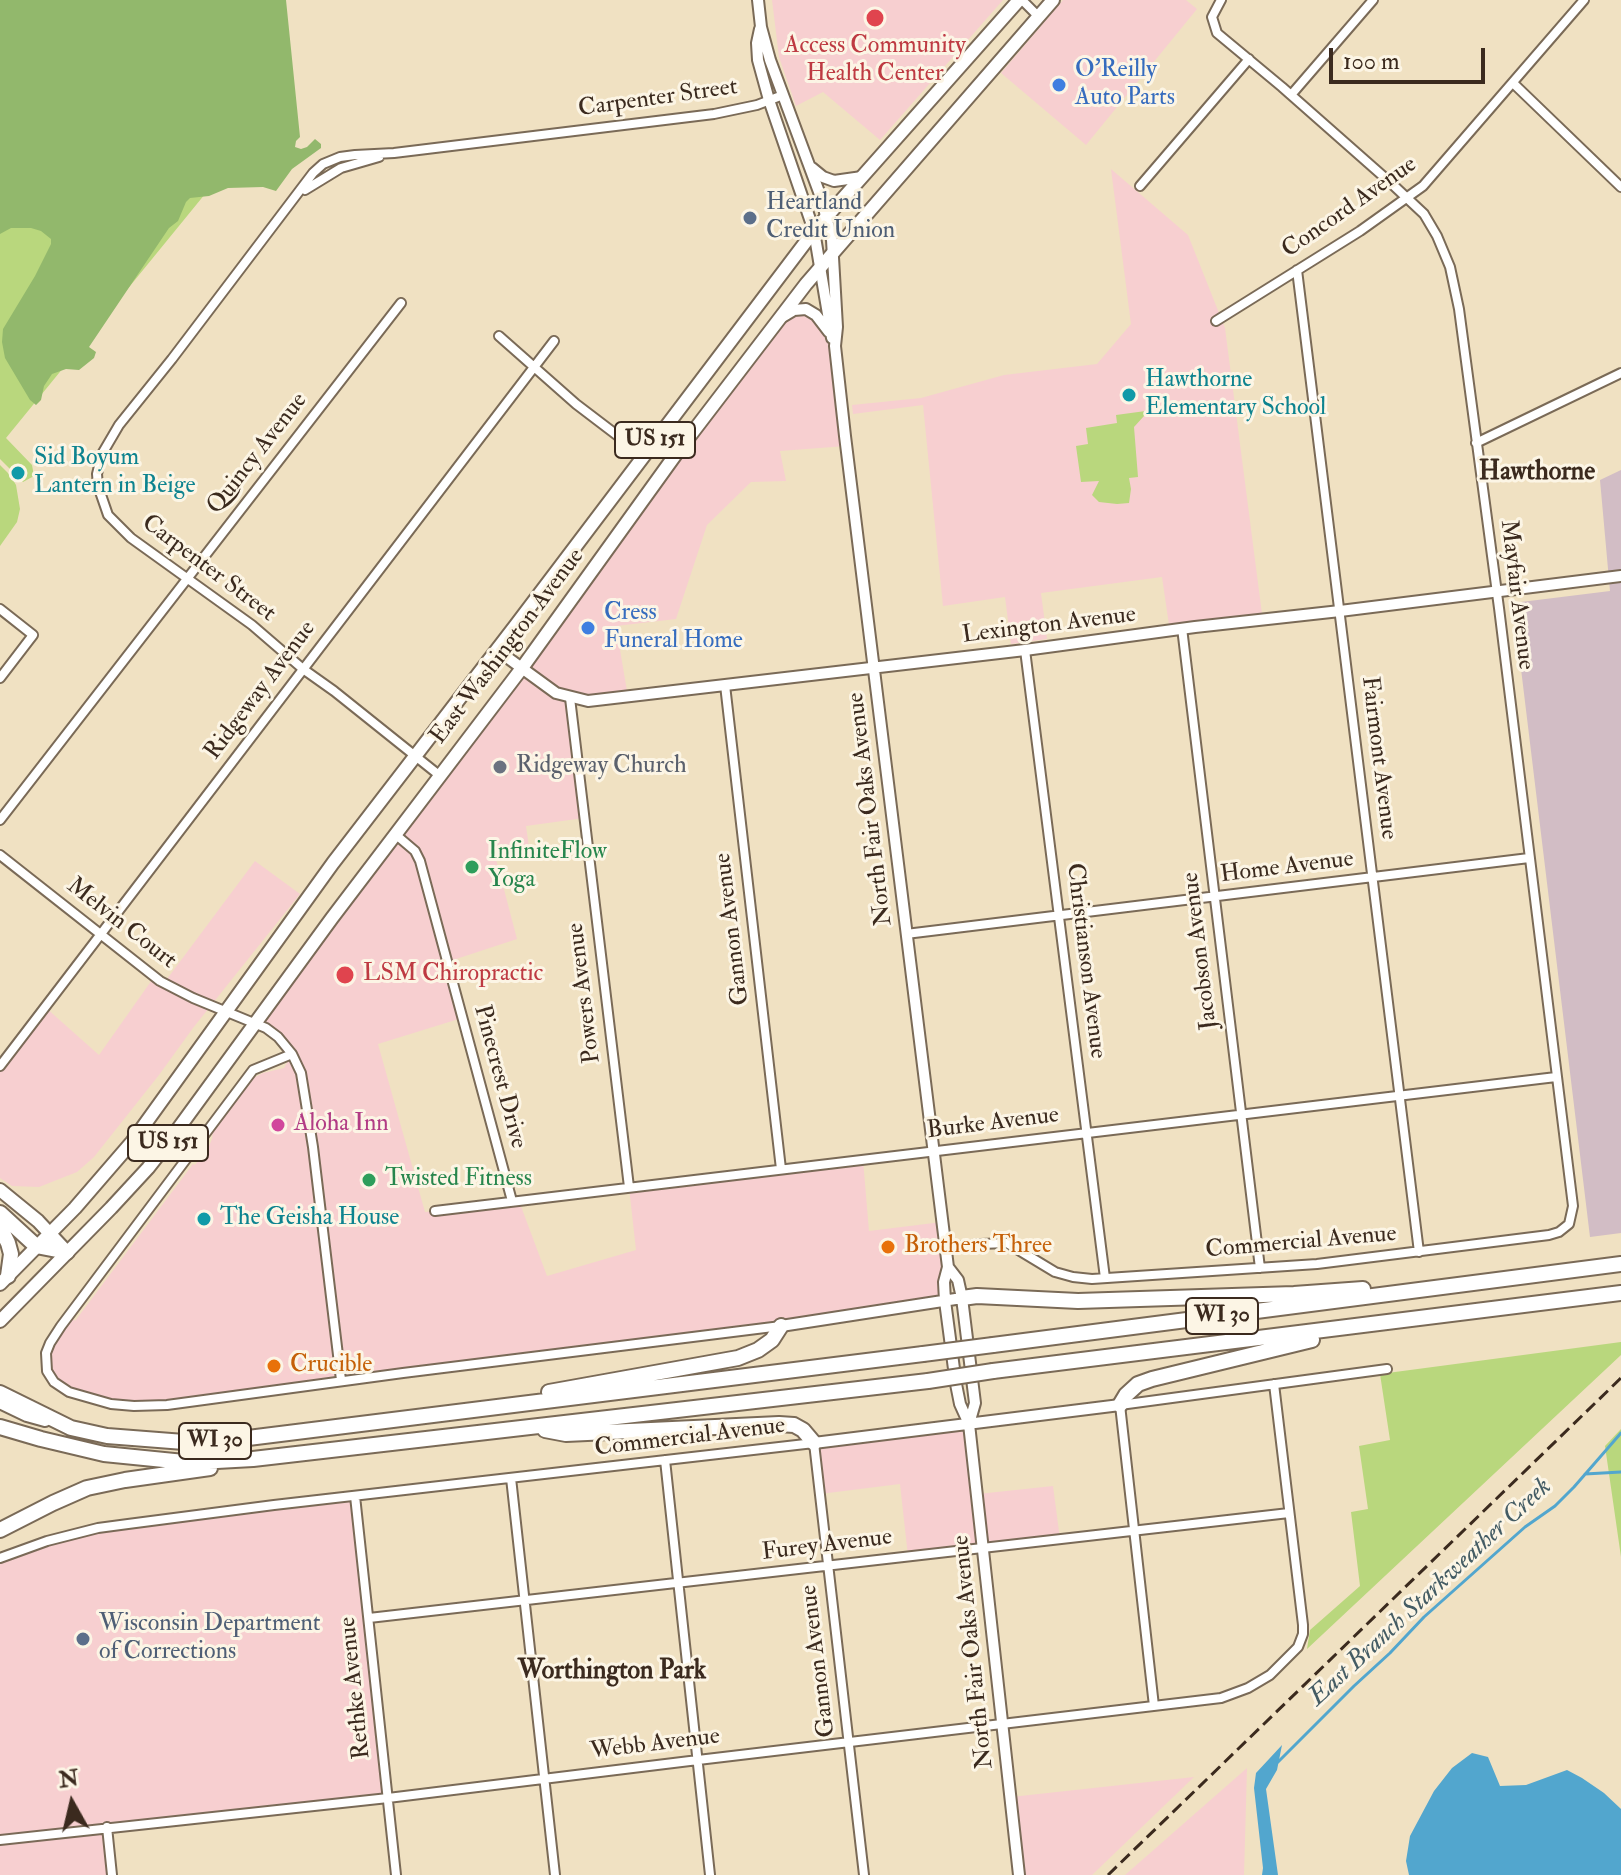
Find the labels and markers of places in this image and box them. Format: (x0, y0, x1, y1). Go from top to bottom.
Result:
marker: Access Community Health Center (864, 7, 886, 29)
place label: Access Community Health Center (784, 33, 966, 89)
place label: O'Reilly Auto Parts (1075, 57, 1175, 113)
marker: O'Reilly Auto Parts (1050, 76, 1068, 94)
place label: Heartland Credit Union (766, 190, 895, 246)
marker: Heartland Credit Union (741, 209, 759, 227)
place label: Hawthorne Elementary School (1145, 367, 1326, 423)
marker: Hawthorne Elementary School (1120, 386, 1138, 404)
place label: Sid Boyum Lantern in Beige (34, 445, 195, 501)
marker: Sid Boyum Lantern in Beige (9, 464, 27, 482)
place label: Cress Funeral Home (604, 600, 743, 656)
marker: Cress Funeral Home (579, 619, 597, 637)
place label: Ridgeway Church (516, 753, 687, 781)
marker: Ridgeway Church (491, 758, 509, 776)
place label: InfiniteFlow Yoga (488, 839, 607, 895)
marker: InfiniteFlow Yoga (463, 858, 481, 876)
place label: LSM Chiropractic (363, 961, 543, 989)
marker: LSM Chiropractic (334, 964, 356, 986)
place label: Aloha Inn (294, 1111, 389, 1139)
marker: Aloha Inn (269, 1116, 287, 1134)
place label: Twisted Fitness (385, 1166, 532, 1194)
marker: Twisted Fitness (360, 1171, 378, 1189)
place label: The Geisha House (220, 1205, 399, 1233)
marker: The Geisha House (195, 1210, 213, 1228)
place label: Brothers Three (904, 1233, 1052, 1261)
marker: Brothers Three (879, 1238, 897, 1256)
place label: Crucible (290, 1352, 372, 1380)
marker: Crucible (265, 1357, 283, 1375)
place label: Wisconsin Department of Corrections (99, 1611, 320, 1667)
marker: Wisconsin Department of Corrections (74, 1630, 92, 1648)

